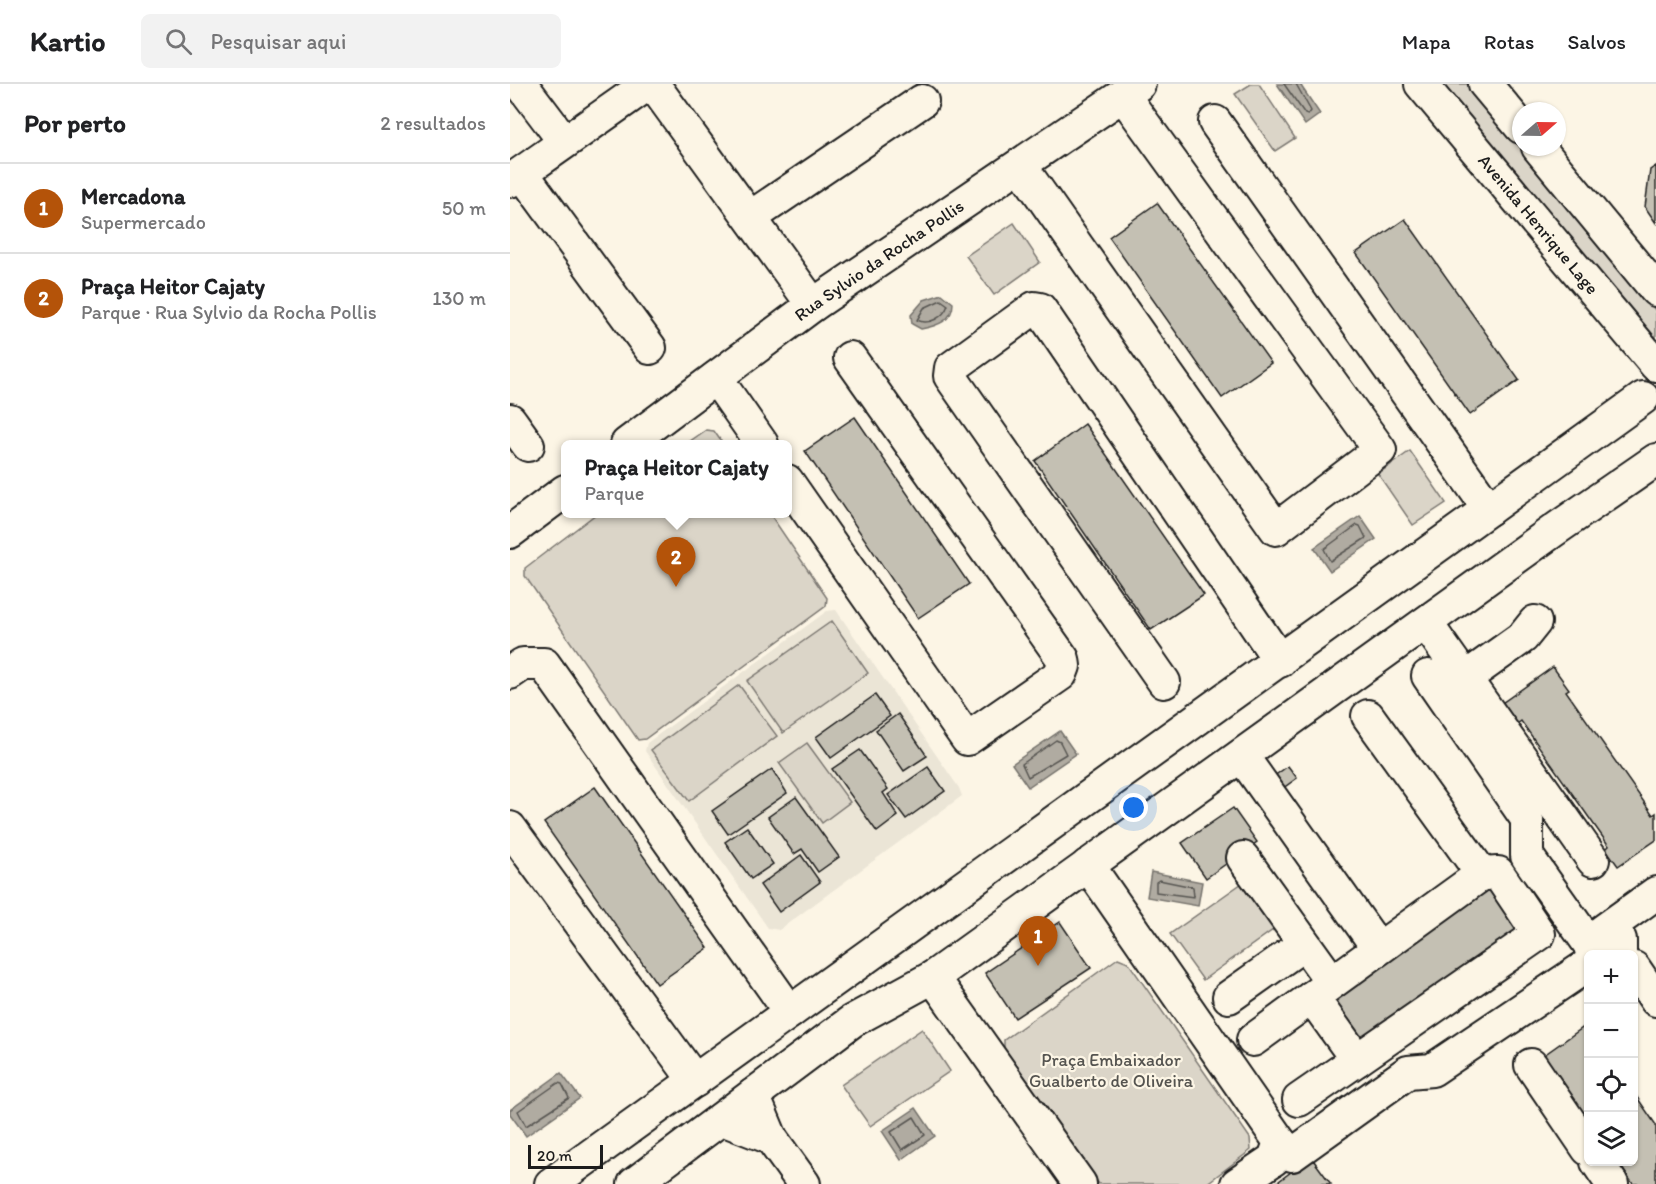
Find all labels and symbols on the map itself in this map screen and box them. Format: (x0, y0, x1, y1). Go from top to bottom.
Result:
north arrow (1512, 102, 1566, 156)
street label: Avenida Henrique Lage (1473, 150, 1603, 299)
street label: Rua Sylvio da Rocha Pollis (790, 195, 968, 326)
pin: 2 (656, 538, 696, 587)
your location (1119, 793, 1148, 822)
pin: 1 (1018, 916, 1058, 966)
park label: Praça Embaixador Gualberto de Oliveira (1029, 1049, 1194, 1092)
scale bar (528, 1142, 603, 1170)

